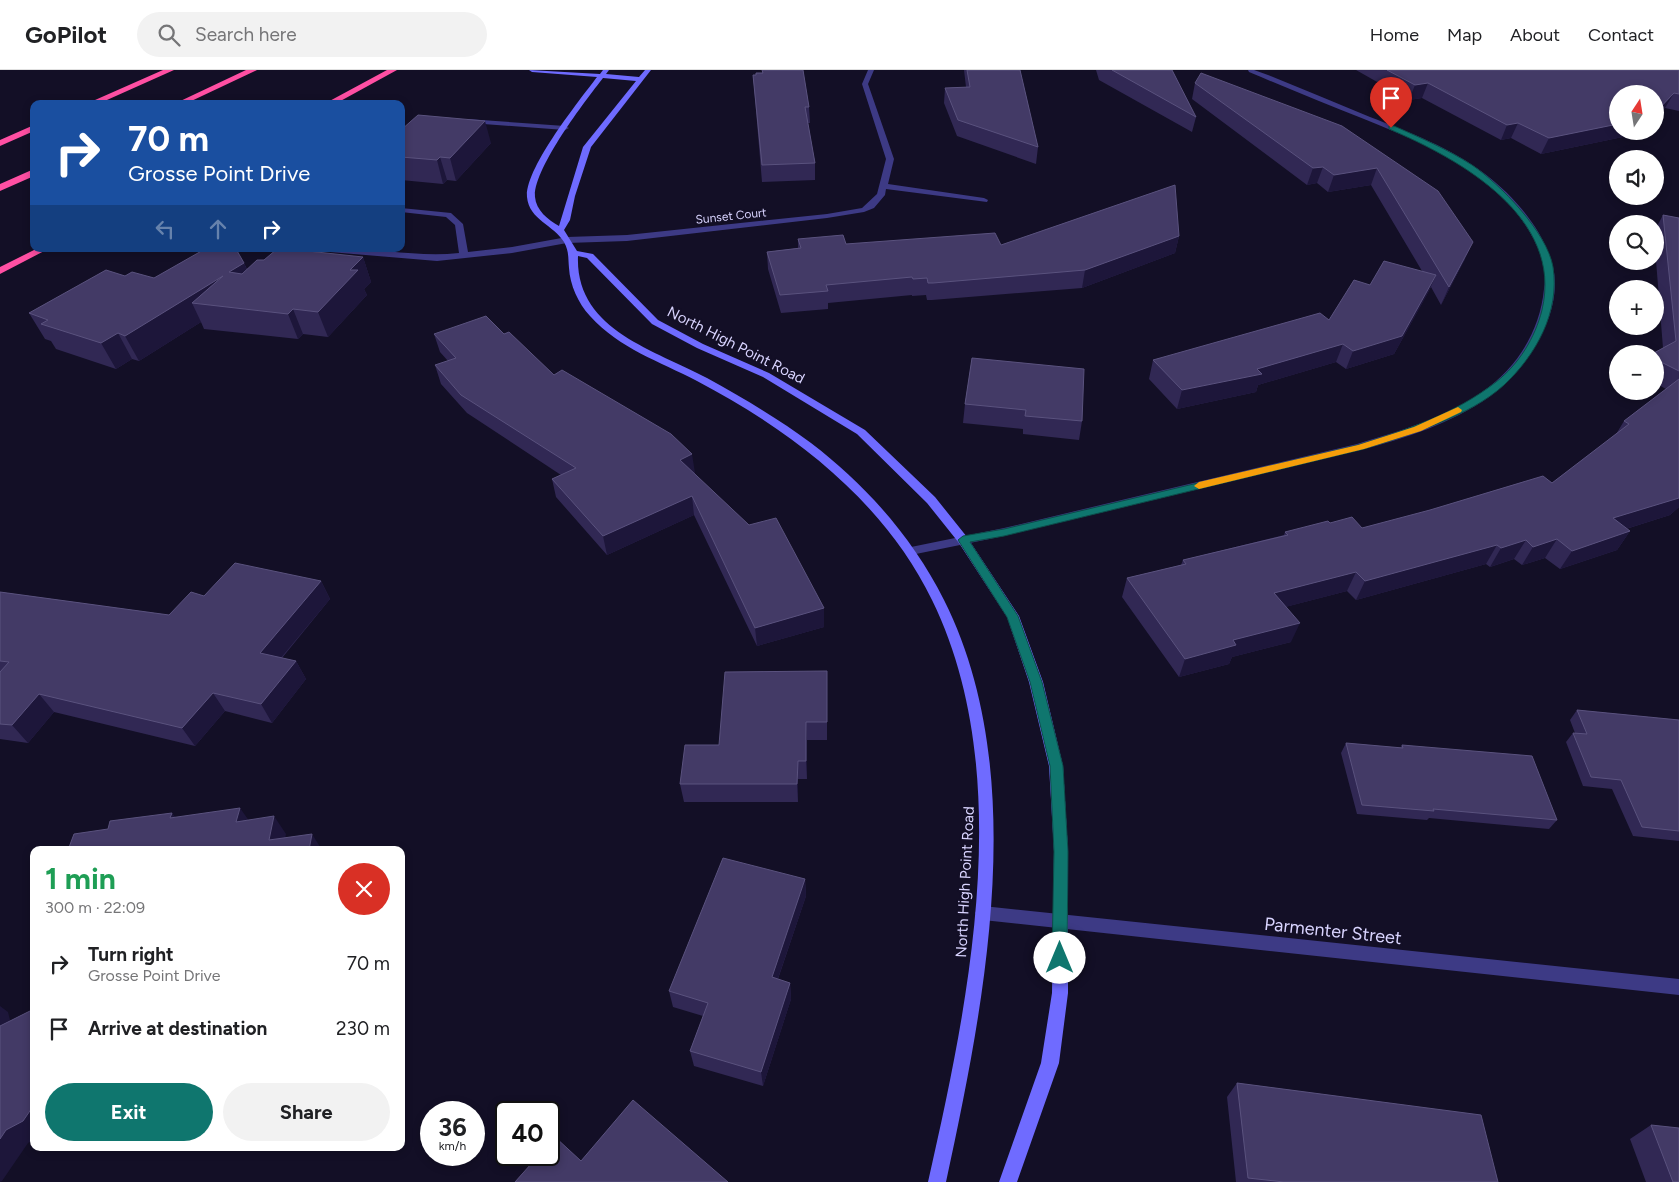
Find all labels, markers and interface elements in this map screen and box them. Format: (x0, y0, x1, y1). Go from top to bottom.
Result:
search box (137, 12, 487, 57)
text: GoPilot (25, 20, 107, 49)
icon: search (155, 21, 183, 49)
text: Search here (195, 23, 297, 46)
text: Home (1370, 24, 1419, 46)
text: Map (1447, 24, 1482, 46)
text: About (1510, 24, 1560, 46)
text: Contact (1588, 24, 1654, 46)
pin (1370, 77, 1412, 128)
icon: arrive (1377, 84, 1405, 112)
north arrow (1609, 85, 1664, 140)
map controls (1609, 85, 1664, 400)
text: 70 m (128, 118, 209, 160)
icon: right (45, 120, 110, 185)
button: sound (1609, 150, 1664, 205)
text: Grosse Point Drive (128, 160, 310, 187)
street label: Sunset Court (695, 205, 768, 227)
icon: left (151, 215, 179, 243)
icon: ahead (204, 215, 232, 243)
icon: right (257, 215, 285, 243)
button: search (1609, 215, 1664, 270)
button: + (1609, 280, 1664, 335)
street label: North High Point Road (664, 303, 808, 387)
button: − (1609, 345, 1664, 400)
street label: North High Point Road (952, 806, 978, 958)
text: 1 min (45, 860, 116, 897)
button: close (338, 863, 390, 915)
text: 300 m · 22:09 (45, 898, 145, 917)
street label: Parmenter Street (1263, 913, 1403, 949)
position arrow (1033, 931, 1085, 983)
text: Turn right (88, 943, 174, 966)
icon: right (45, 950, 73, 978)
text: 70 m (347, 952, 390, 975)
text: Grosse Point Drive (88, 966, 220, 985)
icon: arrive (45, 1015, 73, 1043)
text: Arrive at destination (88, 1017, 267, 1040)
text: 230 m (336, 1017, 390, 1040)
button: Exit (45, 1083, 213, 1141)
button: Share (223, 1083, 390, 1141)
speed limit sign: 40 (495, 1101, 560, 1166)
text: 36 (438, 1112, 467, 1142)
text: km/h (439, 1139, 466, 1153)

